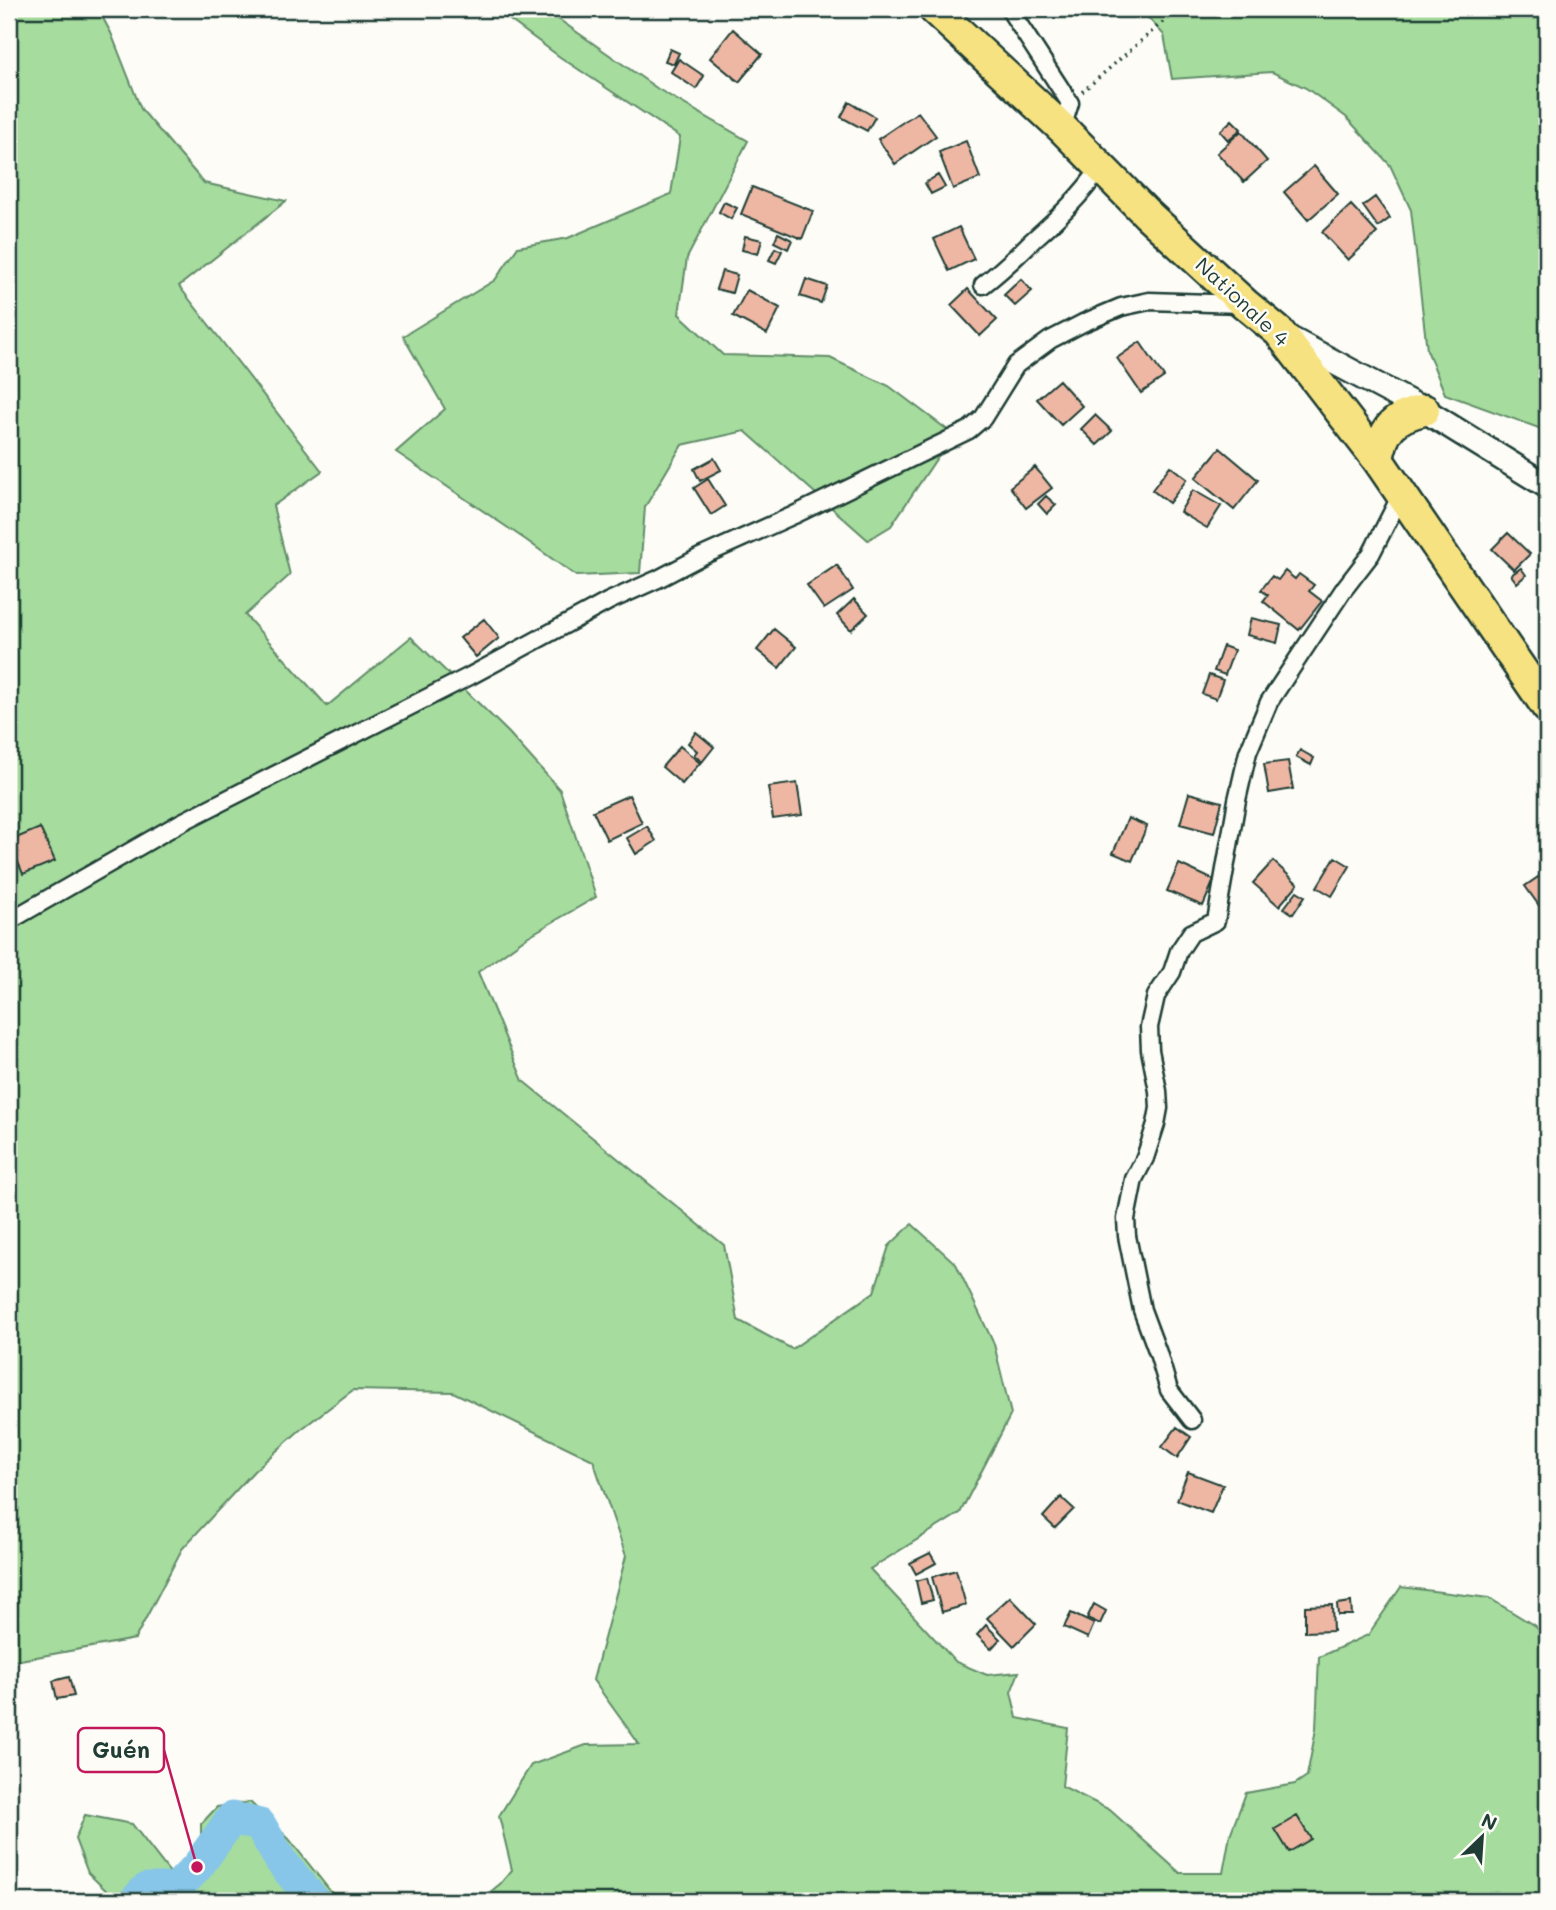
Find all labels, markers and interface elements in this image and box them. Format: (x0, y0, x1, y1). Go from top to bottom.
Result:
street label: Nationale 4 (1190, 251, 1296, 352)
callout: Guén (78, 1728, 164, 1772)
text: Guén (92, 1734, 150, 1764)
north arrow (1448, 1801, 1518, 1871)
text: N (1478, 1807, 1501, 1836)

